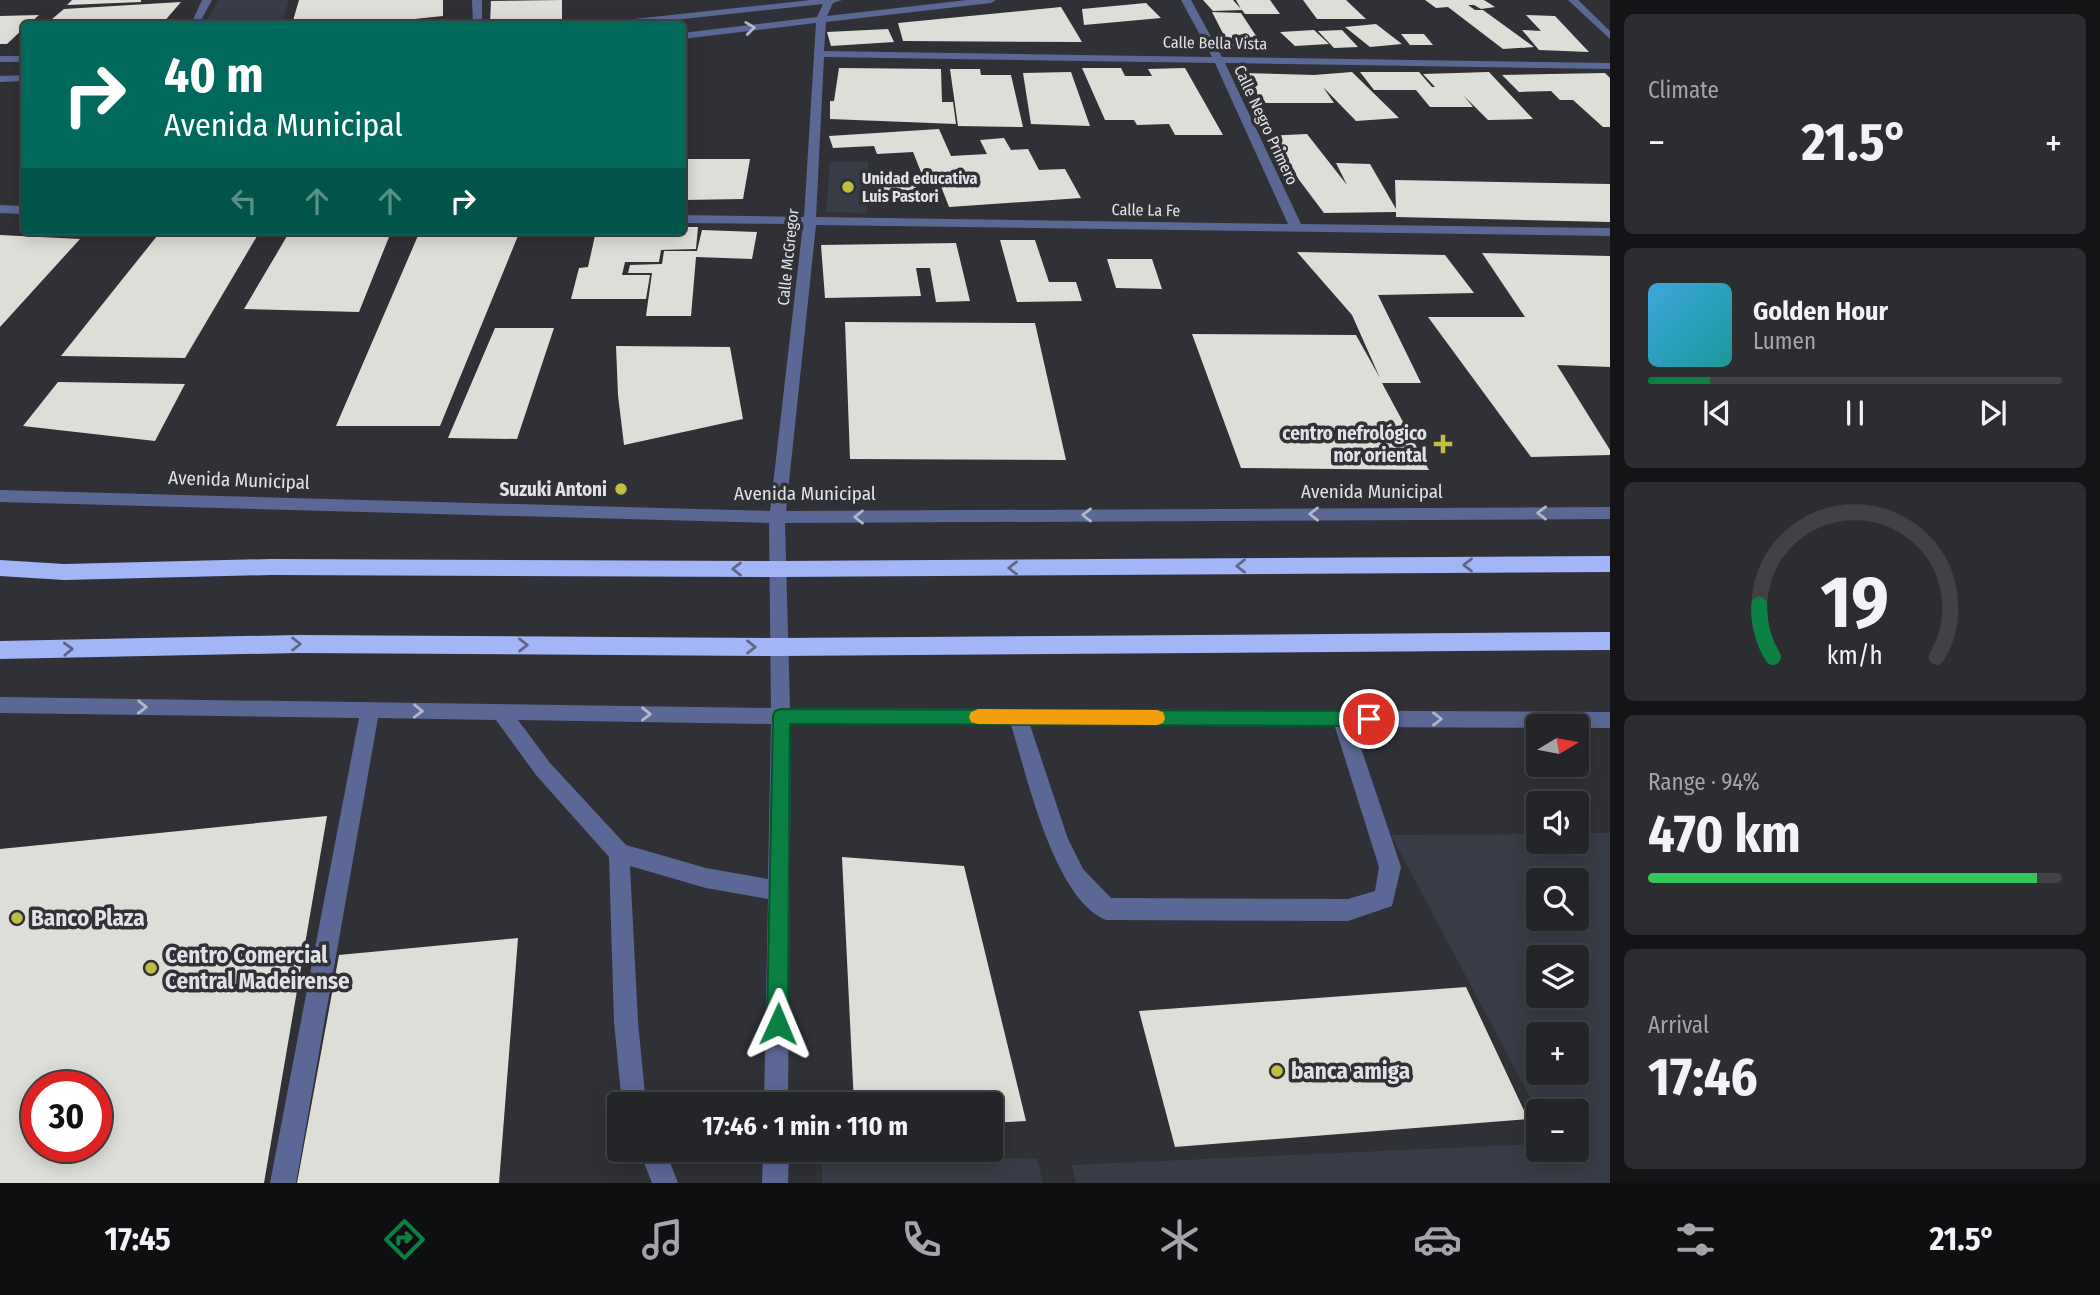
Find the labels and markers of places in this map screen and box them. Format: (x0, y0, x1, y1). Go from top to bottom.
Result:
place label: Unidad educativa Luis Pastori (862, 169, 978, 206)
marker: Unidad educativa Luis Pastori (840, 179, 856, 195)
place label: centro nefrológico nor oriental (1282, 422, 1428, 467)
marker: centro nefrológico nor oriental (1433, 434, 1453, 454)
place label: Suzuki Antoni (499, 478, 607, 501)
marker: Suzuki Antoni (613, 481, 629, 497)
pin (1339, 689, 1399, 749)
place label: Banco Plaza (31, 904, 145, 932)
marker: Banco Plaza (9, 910, 25, 926)
place label: Centro Comercial Central Madeirense (165, 941, 350, 995)
marker: Centro Comercial Central Madeirense (143, 960, 159, 976)
place label: banca amiga (1291, 1057, 1410, 1085)
marker: banca amiga (1269, 1063, 1285, 1079)

